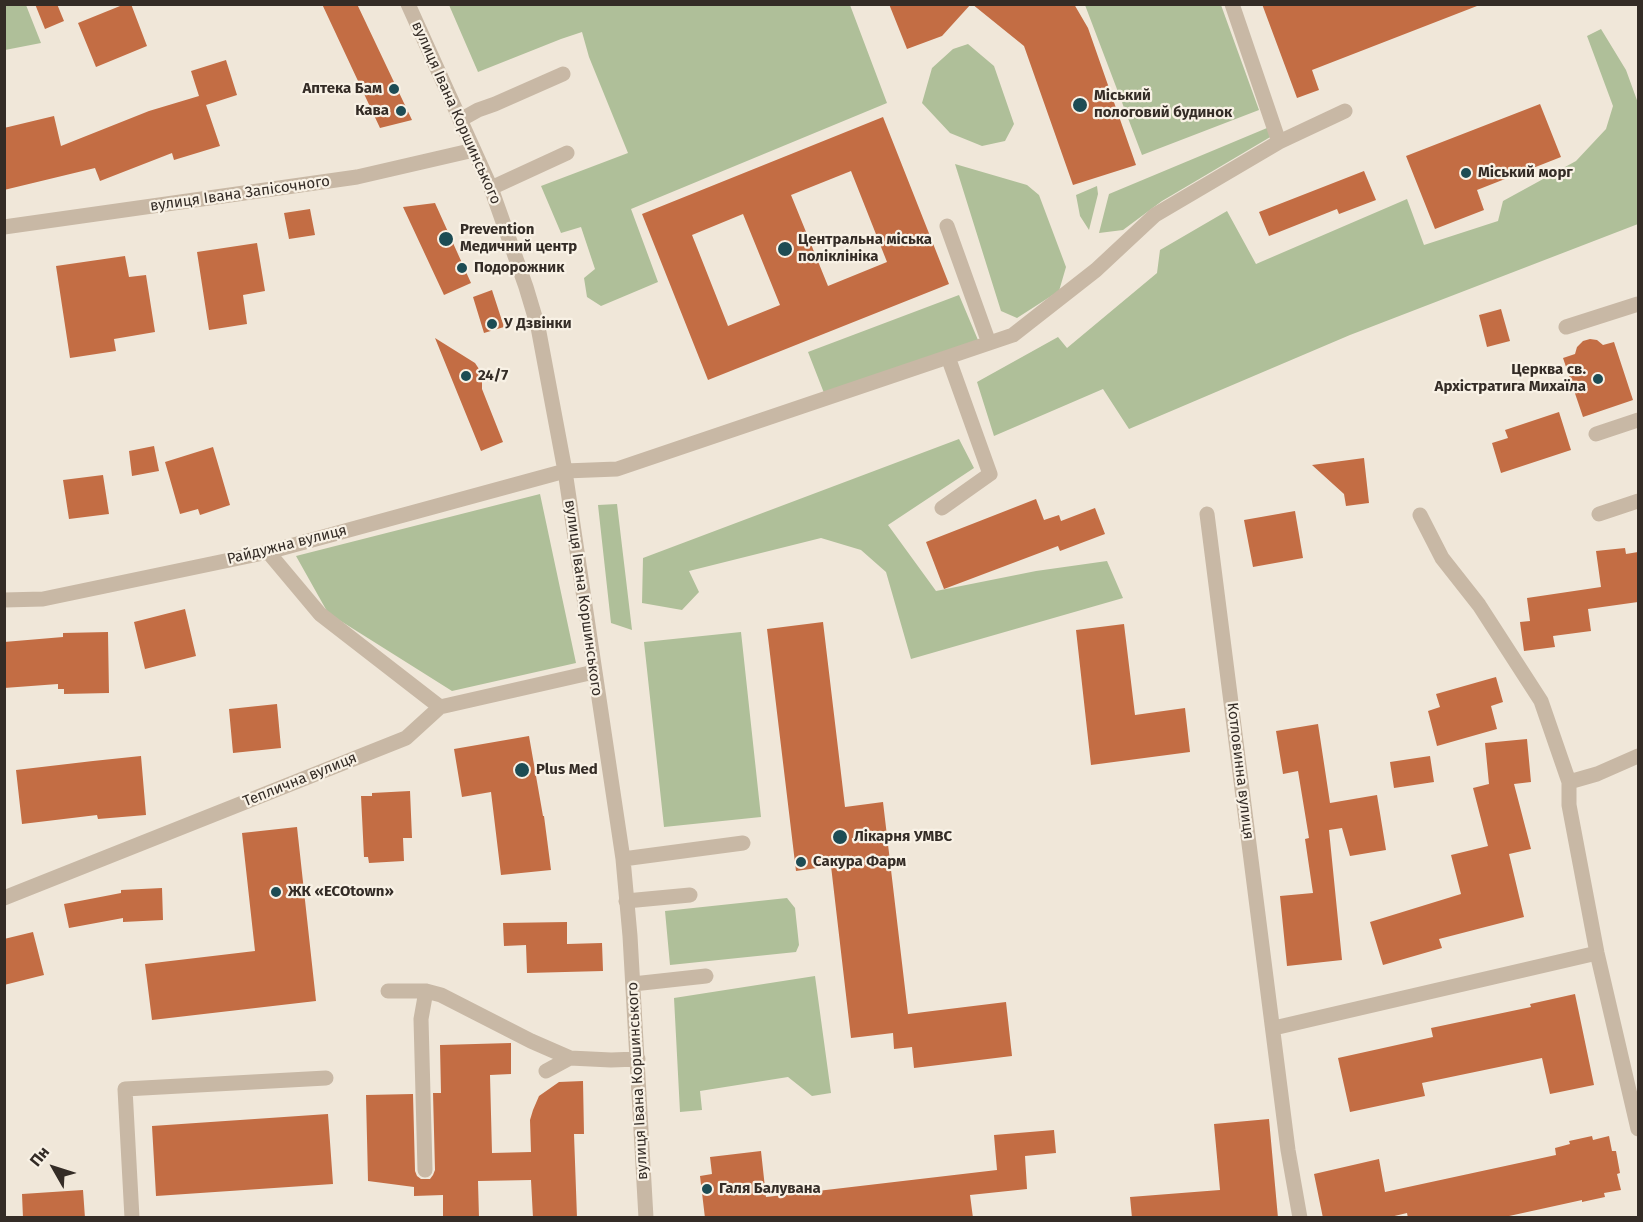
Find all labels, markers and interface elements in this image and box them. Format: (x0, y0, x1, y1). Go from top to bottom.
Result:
street label: вулиця Івана Коршинського (407, 19, 505, 207)
place label: Аптека Бам (302, 80, 382, 98)
marker: Аптека Бам (387, 82, 401, 96)
place label: Міський пологовий будинок (1094, 87, 1232, 122)
marker: Міський пологовий будинок (1071, 96, 1089, 114)
place label: Кава (355, 102, 389, 120)
marker: Кава (394, 104, 408, 118)
place label: Міський морг (1478, 164, 1573, 182)
marker: Міський морг (1459, 166, 1473, 180)
street label: вулиця Івана Запісочного (149, 172, 331, 216)
place label: Prevention Медичний центр (460, 221, 577, 256)
marker: Prevention Медичний центр (437, 230, 455, 248)
place label: Центральна міська поліклініка (798, 231, 932, 266)
marker: Центральна міська поліклініка (776, 240, 794, 258)
place label: Подорожник (474, 259, 564, 277)
marker: Подорожник (455, 261, 469, 275)
place label: У Дзвінки (504, 315, 572, 333)
marker: У Дзвінки (485, 317, 499, 331)
place label: Церква св. Архістратига Михаїла (1435, 361, 1586, 396)
place label: 24/7 (478, 367, 508, 385)
marker: 24/7 (459, 369, 473, 383)
marker: Церква св. Архістратига Михаїла (1591, 372, 1605, 386)
street label: вулиця Івана Коршинського (560, 499, 606, 697)
street label: Райдужна вулиця (225, 521, 349, 569)
street label: Котловинна вулиця (1223, 701, 1257, 841)
street label: Теплична вулиця (241, 749, 359, 811)
marker: Plus Med (513, 761, 531, 779)
place label: Plus Med (536, 761, 598, 779)
marker: Лікарня УМВС (831, 828, 849, 846)
place label: Лікарня УМВС (854, 828, 952, 846)
place label: Сакура Фарм (813, 853, 906, 871)
marker: Сакура Фарм (794, 855, 808, 869)
place label: ЖК «ECOtown» (288, 883, 394, 901)
marker: ЖК «ECOtown» (269, 885, 283, 899)
street label: вулиця Івана Коршинського (624, 982, 652, 1180)
north arrow (24, 1138, 84, 1198)
text: Пн (26, 1143, 53, 1170)
place label: Галя Балувана (719, 1180, 821, 1198)
marker: Галя Балувана (700, 1182, 714, 1196)

